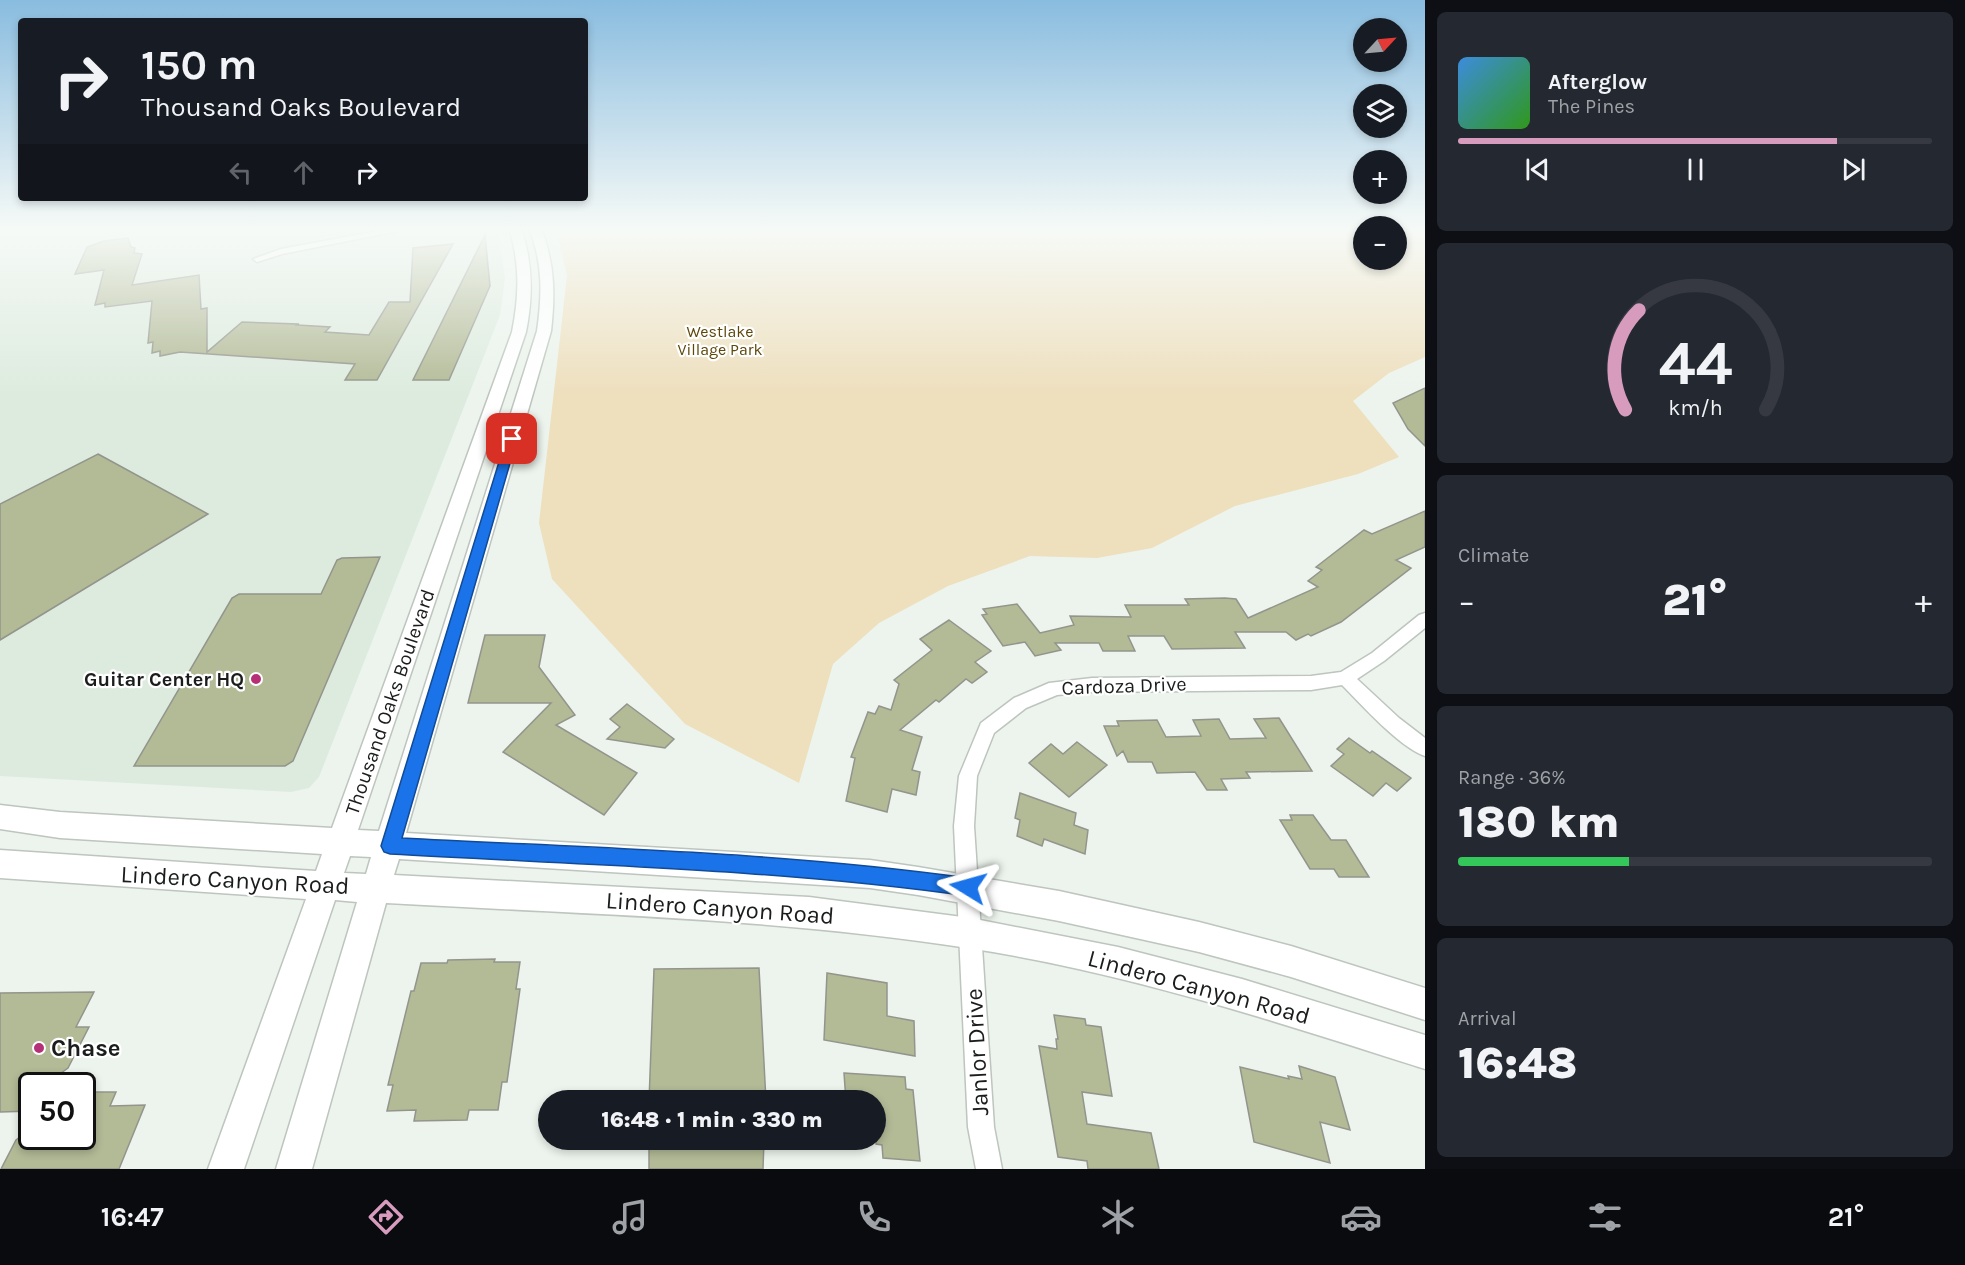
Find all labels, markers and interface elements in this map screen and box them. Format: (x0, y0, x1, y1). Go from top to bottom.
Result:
north arrow (1353, 18, 1407, 72)
map controls (1353, 18, 1407, 270)
text: 150 m (141, 40, 257, 90)
icon: right (42, 42, 120, 120)
text: Afterglow (1548, 69, 1647, 95)
button: layers (1353, 84, 1407, 138)
text: Thousand Oaks Boulevard (141, 91, 461, 123)
text: The Pines (1548, 95, 1635, 118)
button: + (1353, 150, 1407, 204)
icon: previous (1521, 153, 1554, 186)
icon: pause (1679, 153, 1712, 186)
icon: next (1837, 153, 1870, 186)
icon: left (224, 156, 257, 189)
icon: ahead (287, 156, 320, 189)
icon: right (350, 156, 383, 189)
button: − (1353, 216, 1407, 270)
park label: Westlake Village Park (677, 322, 763, 359)
text: 44 (1658, 327, 1732, 400)
text: km/h (1668, 396, 1722, 421)
pin (486, 413, 537, 464)
icon: arrive (495, 422, 528, 455)
text: Climate (1458, 544, 1529, 567)
text: 21° (1662, 574, 1728, 626)
text: − (1458, 582, 1475, 620)
text: + (1915, 582, 1932, 620)
street label: Thousand Oaks Boulevard (341, 586, 439, 818)
place label: Guitar Center HQ (84, 668, 244, 691)
marker: Guitar Center HQ (249, 672, 263, 686)
street label: Cardoza Drive (1061, 672, 1187, 700)
text: Range · 36% (1458, 766, 1566, 789)
text: 180 km (1458, 796, 1620, 848)
position arrow (936, 855, 1000, 919)
street label: Lindero Canyon Road (120, 860, 350, 900)
street label: Lindero Canyon Road (605, 886, 835, 930)
street label: Lindero Canyon Road (1085, 944, 1313, 1030)
street label: Janlor Drive (960, 988, 994, 1116)
text: Arrival (1458, 1007, 1517, 1030)
place label: Chase (51, 1034, 121, 1062)
text: 16:48 (1458, 1037, 1577, 1089)
marker: Chase (32, 1041, 46, 1055)
speed limit sign: 50 (18, 1072, 96, 1150)
text: 16:48 · 1 min · 330 m (601, 1107, 823, 1133)
icon: directions (365, 1196, 407, 1238)
icon: music (609, 1196, 651, 1238)
icon: phone (853, 1196, 895, 1238)
icon: climate (1097, 1196, 1139, 1238)
icon: car (1340, 1196, 1382, 1238)
icon: filters (1584, 1196, 1626, 1238)
text: 16:47 (101, 1201, 164, 1233)
text: 21° (1828, 1201, 1864, 1233)

